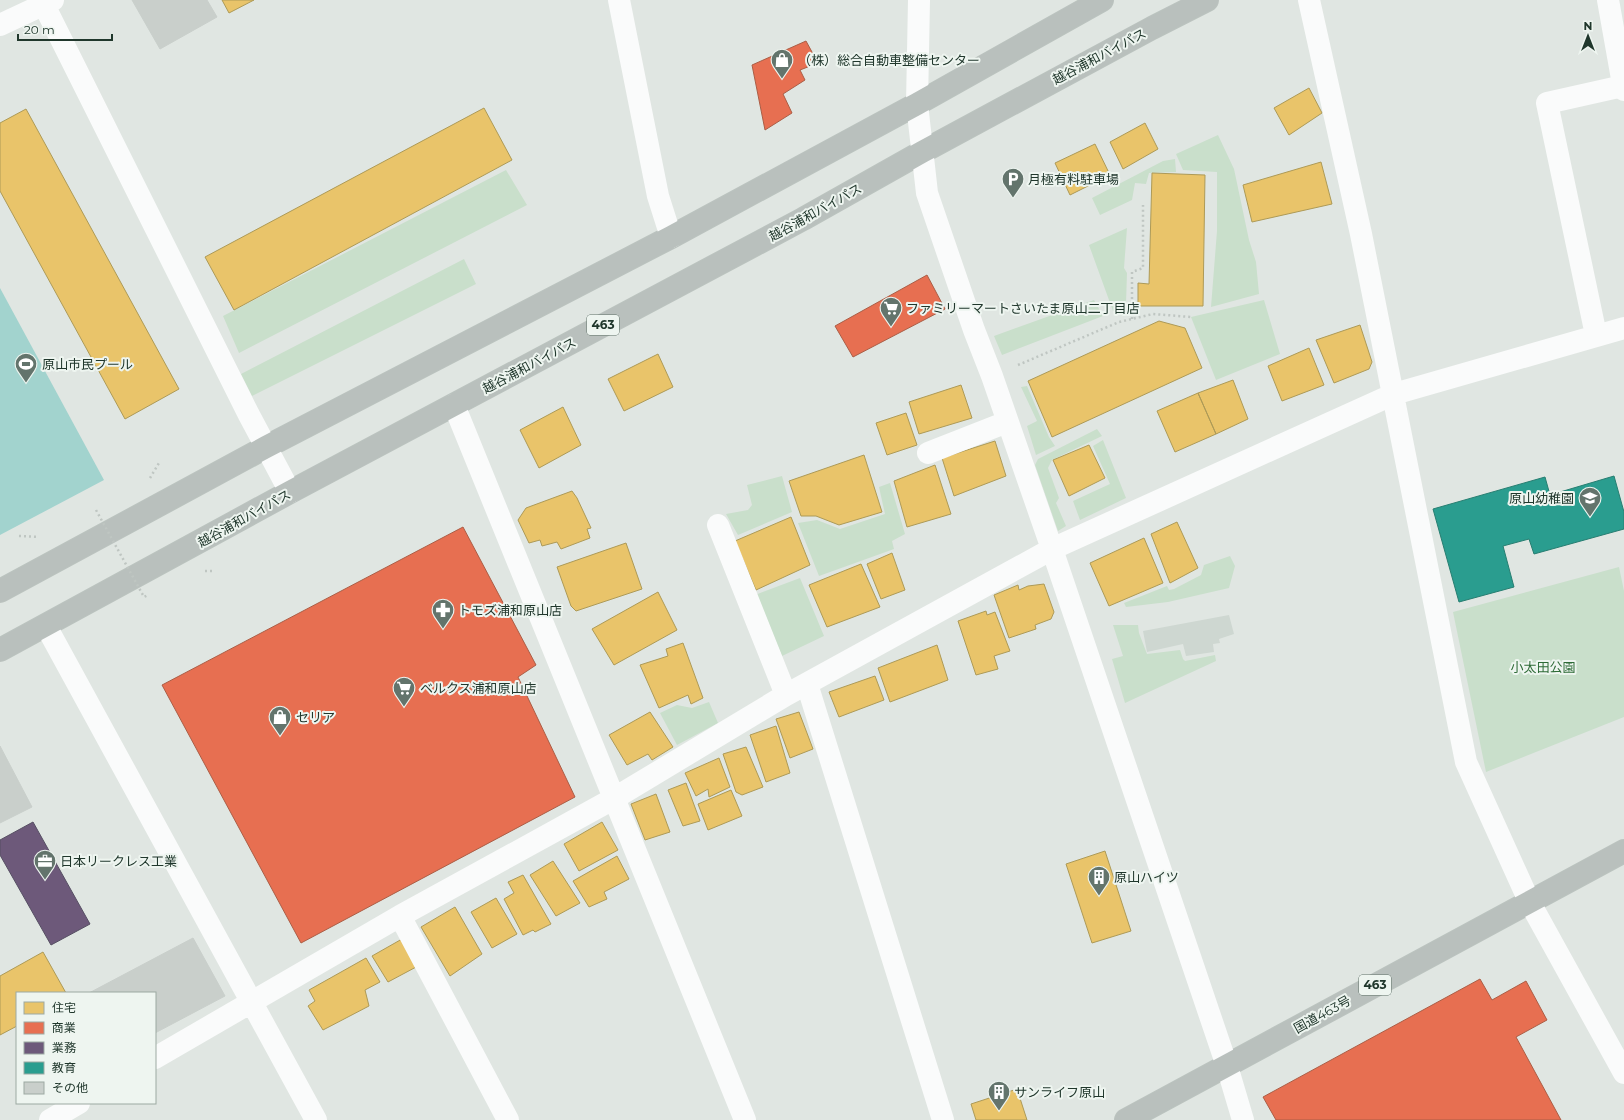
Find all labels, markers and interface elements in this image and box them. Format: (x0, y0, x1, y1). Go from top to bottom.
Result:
scale bar (18, 16, 112, 42)
north arrow (1568, 16, 1608, 56)
text: N (1584, 19, 1592, 33)
text: 20 m (24, 22, 55, 37)
street label: 越谷浦和バイパス (1049, 25, 1149, 87)
shop icon: （株）総合自動車整備センター (769, 47, 795, 80)
place label: （株）総合自動車整備センター (798, 52, 980, 68)
parking icon: 月極有料駐車場 (1000, 166, 1026, 199)
place label: 月極有料駐車場 (1028, 171, 1119, 187)
street label: 越谷浦和バイパス (766, 180, 864, 244)
supermarket icon: ファミリーマートさいたま原山二丁目店 (878, 295, 904, 328)
place label: ファミリーマートさいたま原山二丁目店 (906, 300, 1140, 316)
road number: 463 (587, 315, 619, 335)
street label: 越谷浦和バイパス (479, 334, 579, 396)
sports icon: 原山市民プール (13, 351, 39, 384)
place label: 原山市民プール (42, 356, 133, 372)
school or university icon: 原山幼稚園 (1577, 485, 1603, 518)
street label: 越谷浦和バイパス (195, 486, 293, 550)
place label: 原山幼稚園 (1509, 490, 1574, 506)
pharmacy icon: トモズ浦和原山店 (430, 597, 456, 630)
place label: トモズ浦和原山店 (458, 602, 562, 618)
park label: 小太田公園 (1510, 659, 1576, 675)
supermarket icon: ベルクス浦和原山店 (391, 675, 417, 708)
place label: ベルクス浦和原山店 (420, 680, 537, 696)
shop icon: セリア (267, 704, 293, 737)
place label: セリア (296, 709, 335, 725)
office icon: 日本リークレス工業 (32, 848, 58, 881)
place label: 日本リークレス工業 (60, 853, 177, 869)
building icon: 原山ハイツ (1086, 864, 1112, 897)
place label: 原山ハイツ (1114, 869, 1179, 885)
road number: 463 (1359, 975, 1391, 995)
legend (16, 992, 156, 1104)
street label: 国道463号 (1291, 992, 1353, 1036)
text: 住宅 (52, 1000, 76, 1015)
text: 商業 (52, 1020, 76, 1035)
text: 業務 (52, 1040, 76, 1055)
text: 教育 (52, 1060, 76, 1075)
building icon: サンライフ原山 (986, 1079, 1012, 1112)
text: その他 (52, 1080, 88, 1095)
place label: サンライフ原山 (1014, 1084, 1105, 1100)

